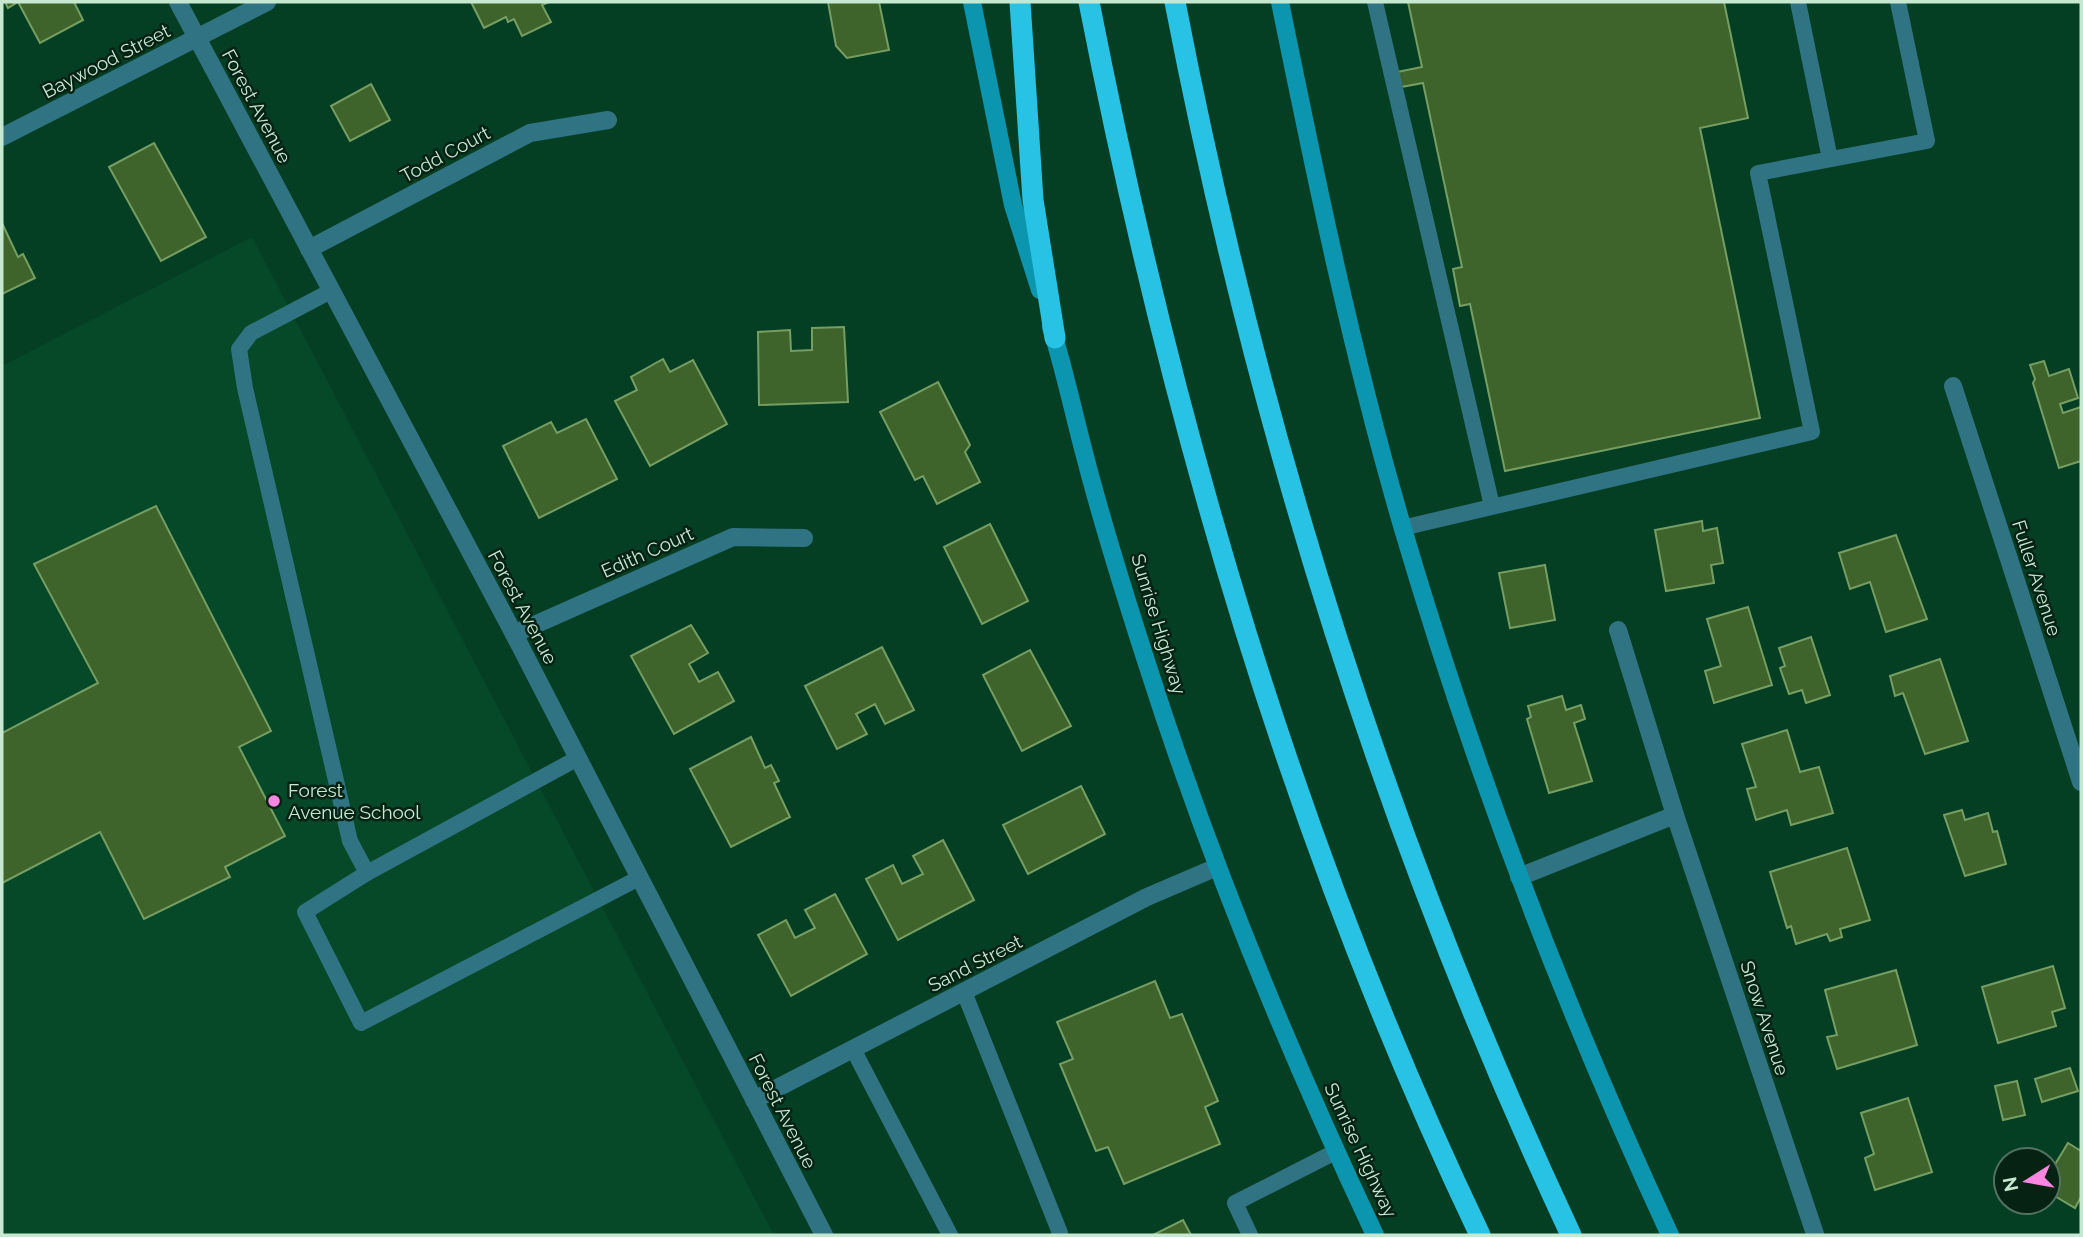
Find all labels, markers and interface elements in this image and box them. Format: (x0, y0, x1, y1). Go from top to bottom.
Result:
street label: Baywood Street (39, 19, 174, 103)
street label: Forest Avenue (218, 45, 296, 167)
street label: Todd Court (397, 121, 494, 187)
street label: Fuller Avenue (2008, 517, 2066, 639)
street label: Edith Court (598, 522, 697, 582)
street label: Forest Avenue (484, 546, 562, 668)
street label: Sunrise Highway (1127, 551, 1191, 697)
place label: Forest Avenue School (288, 779, 421, 823)
marker: Forest Avenue School (266, 793, 282, 809)
street label: Sand Street (924, 930, 1026, 996)
street label: Snow Avenue (1736, 958, 1794, 1078)
street label: Forest Avenue (745, 1050, 821, 1172)
street label: Sunrise Highway (1320, 1079, 1402, 1221)
north arrow (1992, 1146, 2062, 1216)
text: N (1998, 1175, 2022, 1193)

